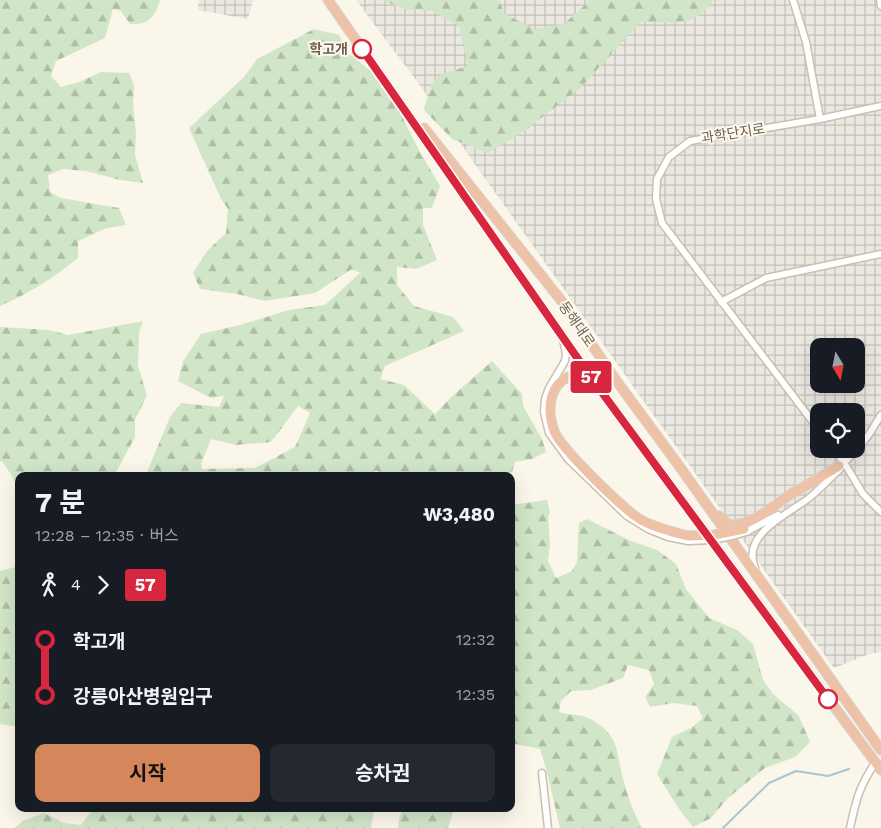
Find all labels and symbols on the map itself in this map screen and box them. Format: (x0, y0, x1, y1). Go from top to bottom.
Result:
marker: 학고개 (352, 39, 372, 59)
place label: 학고개 (309, 41, 348, 57)
street label: 과학단지로 (700, 120, 766, 146)
street label: 동해대로 (556, 298, 598, 350)
north arrow (810, 338, 865, 392)
line badge: 57 (568, 361, 614, 393)
unlabelled marker (818, 689, 838, 709)

